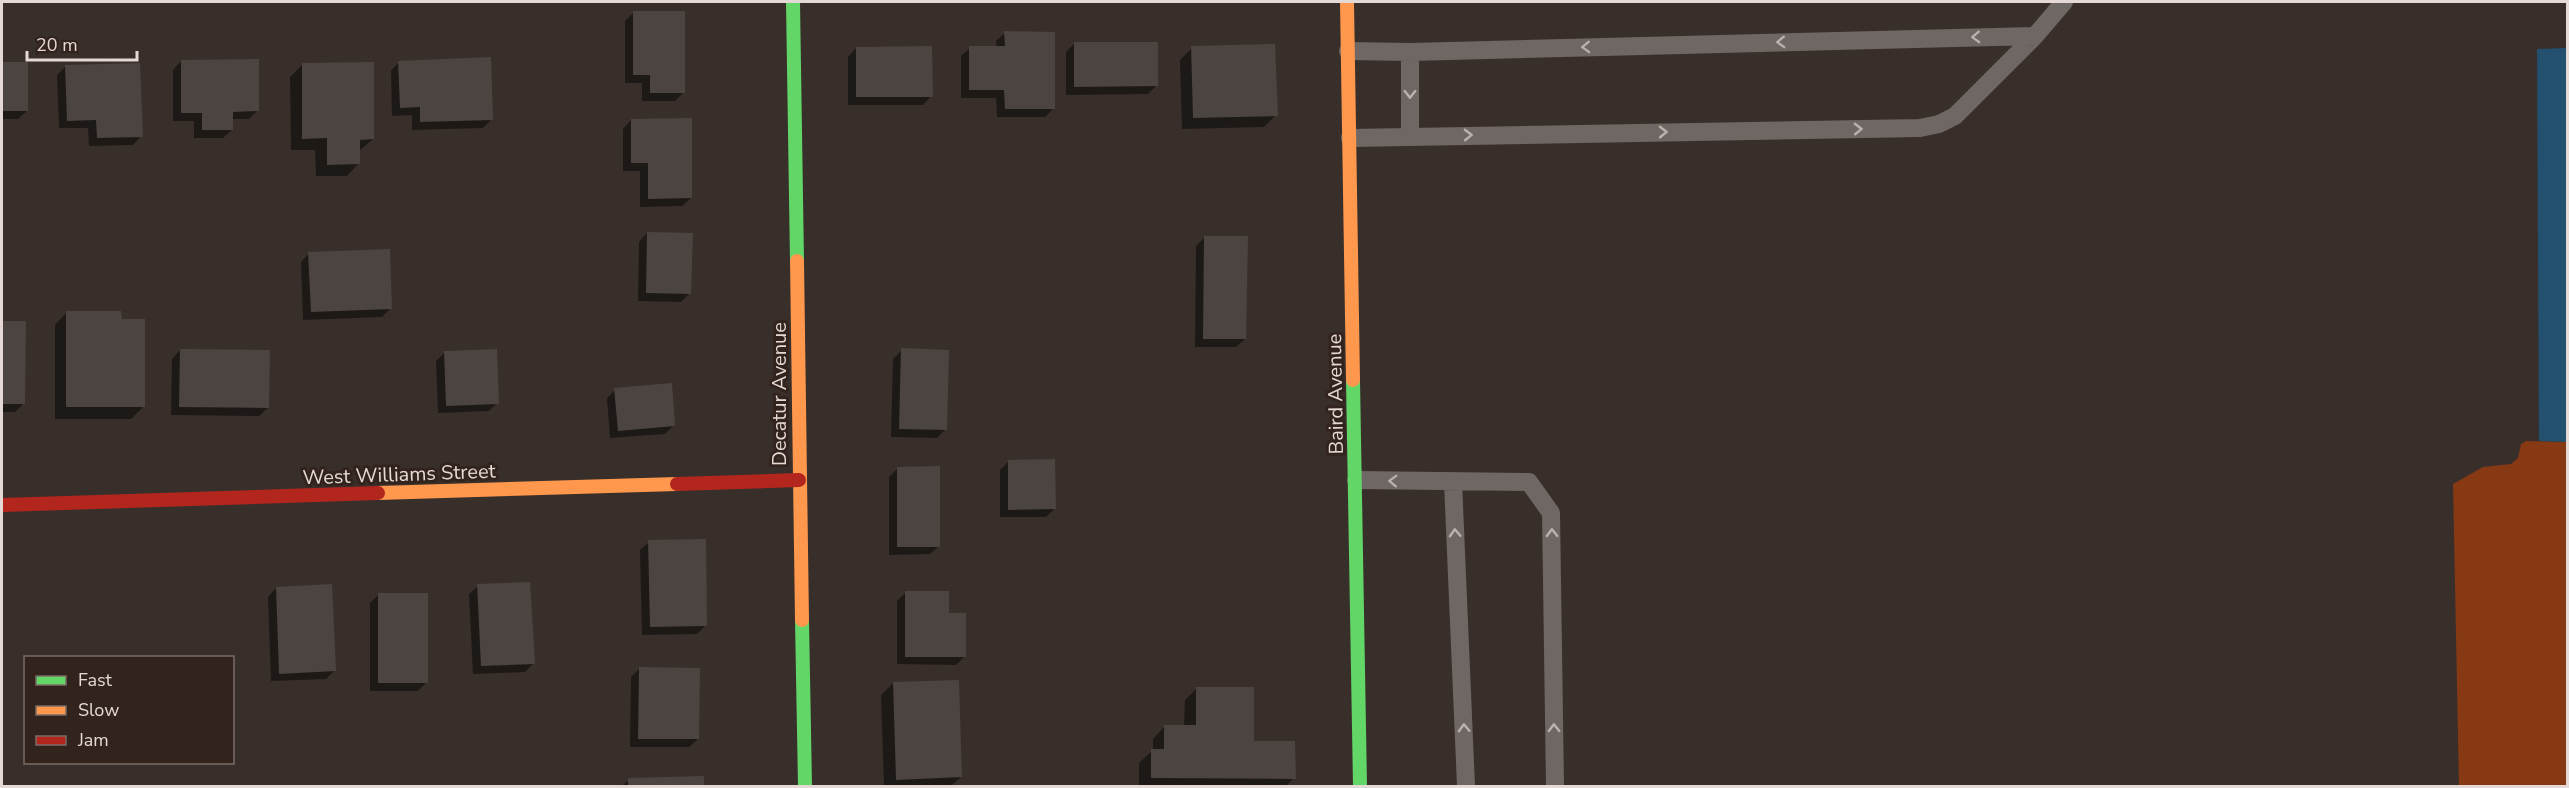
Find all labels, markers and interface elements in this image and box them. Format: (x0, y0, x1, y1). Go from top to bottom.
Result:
scale bar (27, 24, 136, 62)
one-way arrow (1972, 31, 1981, 44)
text: 20 m (36, 33, 78, 57)
one-way arrow (1777, 36, 1786, 49)
one-way arrow (1582, 41, 1591, 54)
one-way arrow (1404, 90, 1416, 99)
one-way arrow (1854, 123, 1863, 135)
one-way arrow (1659, 126, 1668, 138)
one-way arrow (1464, 129, 1473, 141)
street label: Decatur Avenue (766, 322, 793, 466)
street label: Baird Avenue (1321, 333, 1350, 455)
street label: West Williams Street (302, 458, 497, 491)
one-way arrow (1388, 475, 1397, 488)
one-way arrow (1449, 529, 1462, 538)
one-way arrow (1545, 529, 1558, 538)
legend (24, 656, 234, 764)
text: Fast (78, 668, 113, 692)
text: Slow (78, 698, 119, 722)
one-way arrow (1457, 724, 1470, 733)
one-way arrow (1548, 724, 1560, 733)
text: Jam (77, 728, 109, 752)

